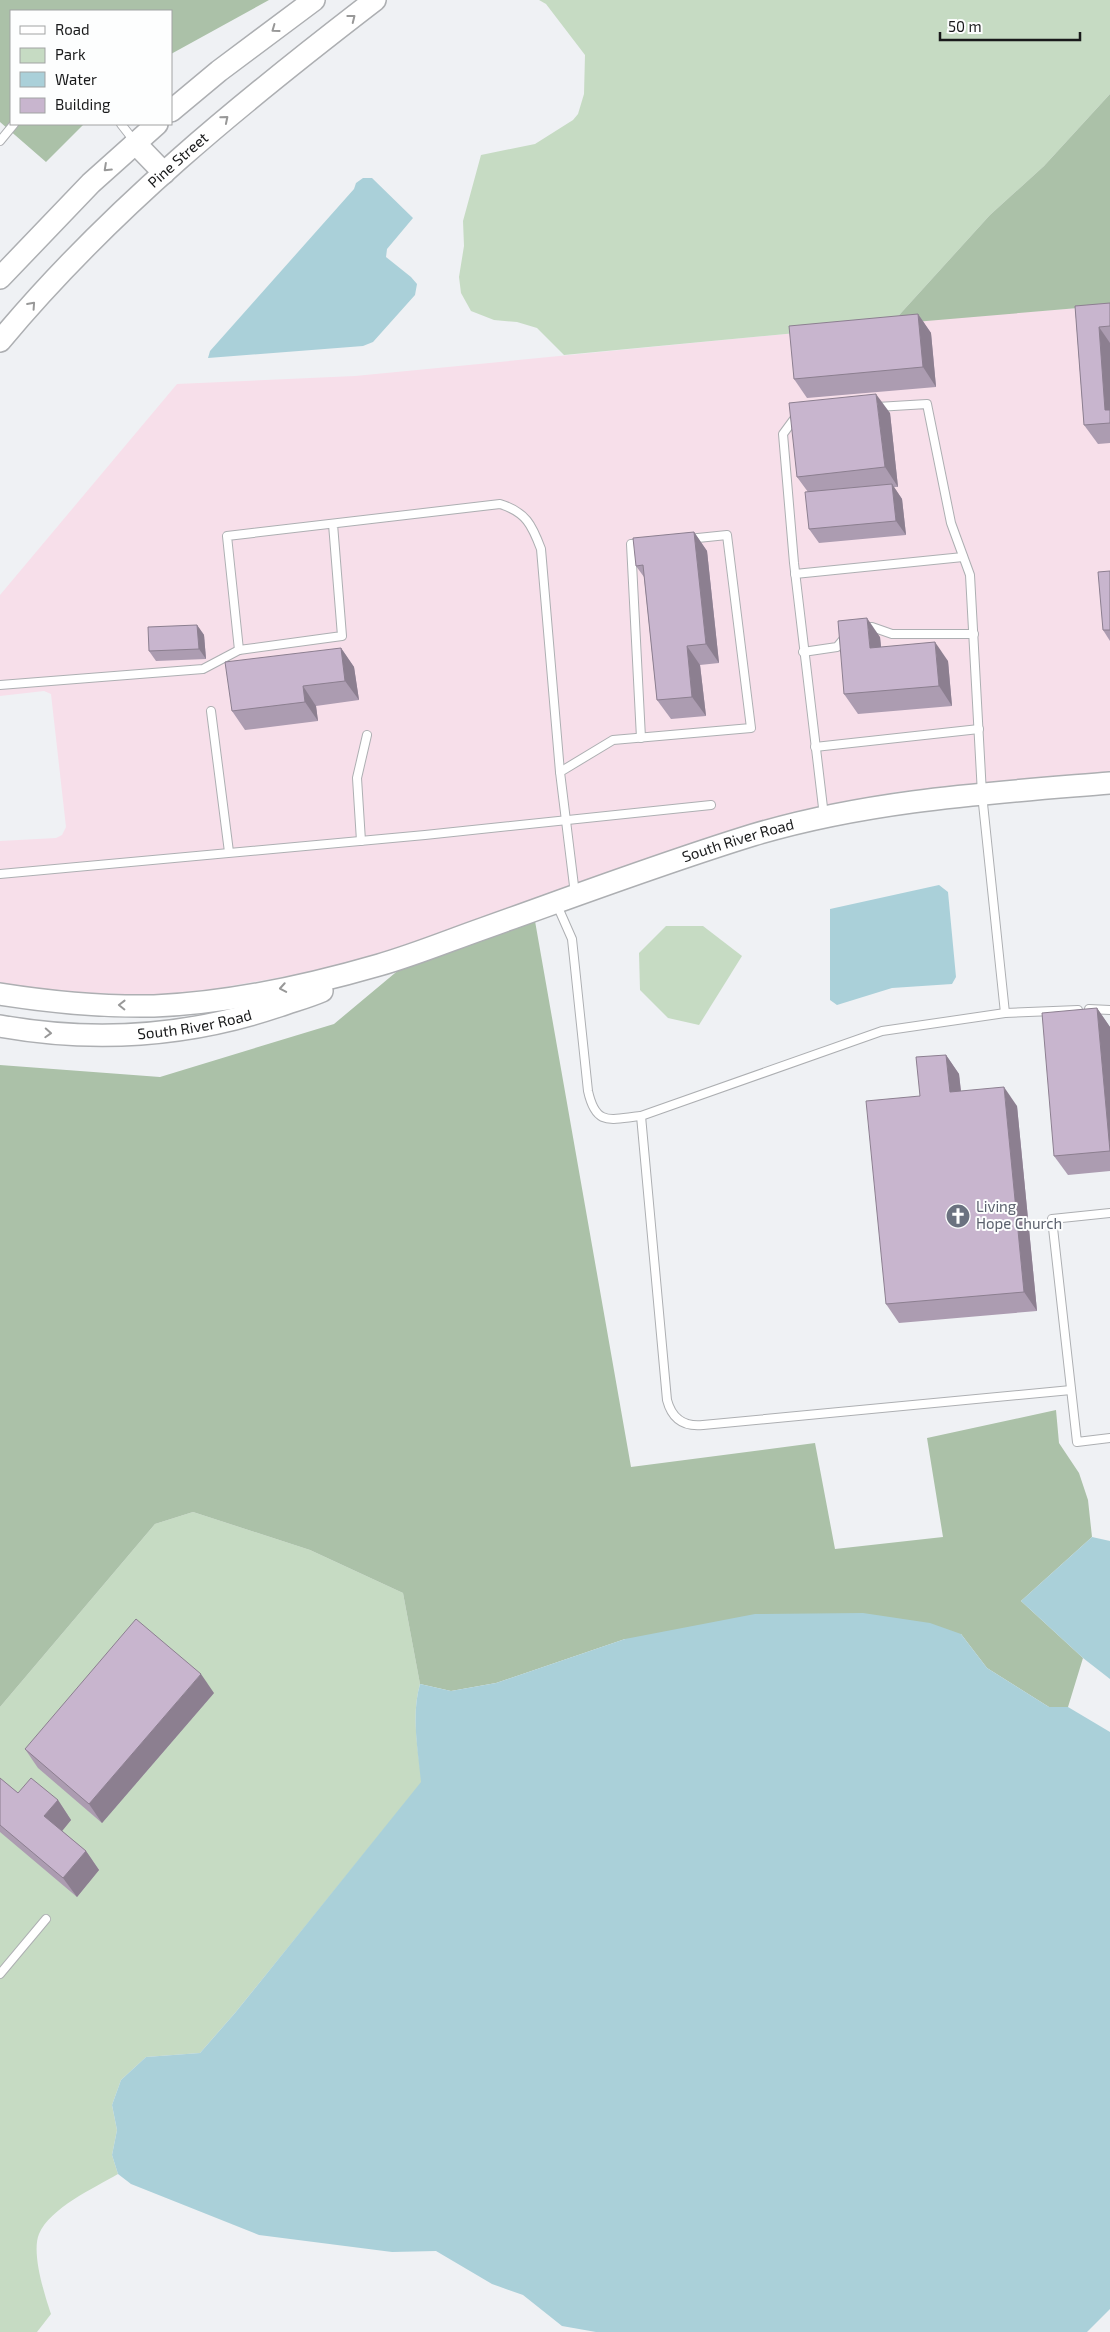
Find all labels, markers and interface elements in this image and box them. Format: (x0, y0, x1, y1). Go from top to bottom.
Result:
legend (10, 10, 172, 125)
scale bar (940, 10, 1080, 42)
one-way arrow (346, 15, 356, 24)
text: 50 m (948, 17, 982, 35)
text: Road (55, 20, 90, 38)
one-way arrow (272, 23, 281, 31)
text: Park (55, 45, 86, 63)
text: Water (55, 70, 97, 88)
text: Building (55, 95, 111, 113)
one-way arrow (219, 116, 228, 125)
street label: Pine Street (144, 128, 211, 191)
one-way arrow (104, 162, 113, 171)
one-way arrow (26, 301, 35, 310)
street label: South River Road (680, 814, 796, 865)
one-way arrow (279, 982, 288, 992)
one-way arrow (118, 1000, 126, 1010)
street label: South River Road (137, 1005, 254, 1042)
one-way arrow (44, 1028, 52, 1039)
place label: Living Hope Church (976, 1197, 1062, 1232)
church icon: Living Hope Church (945, 1203, 971, 1229)

